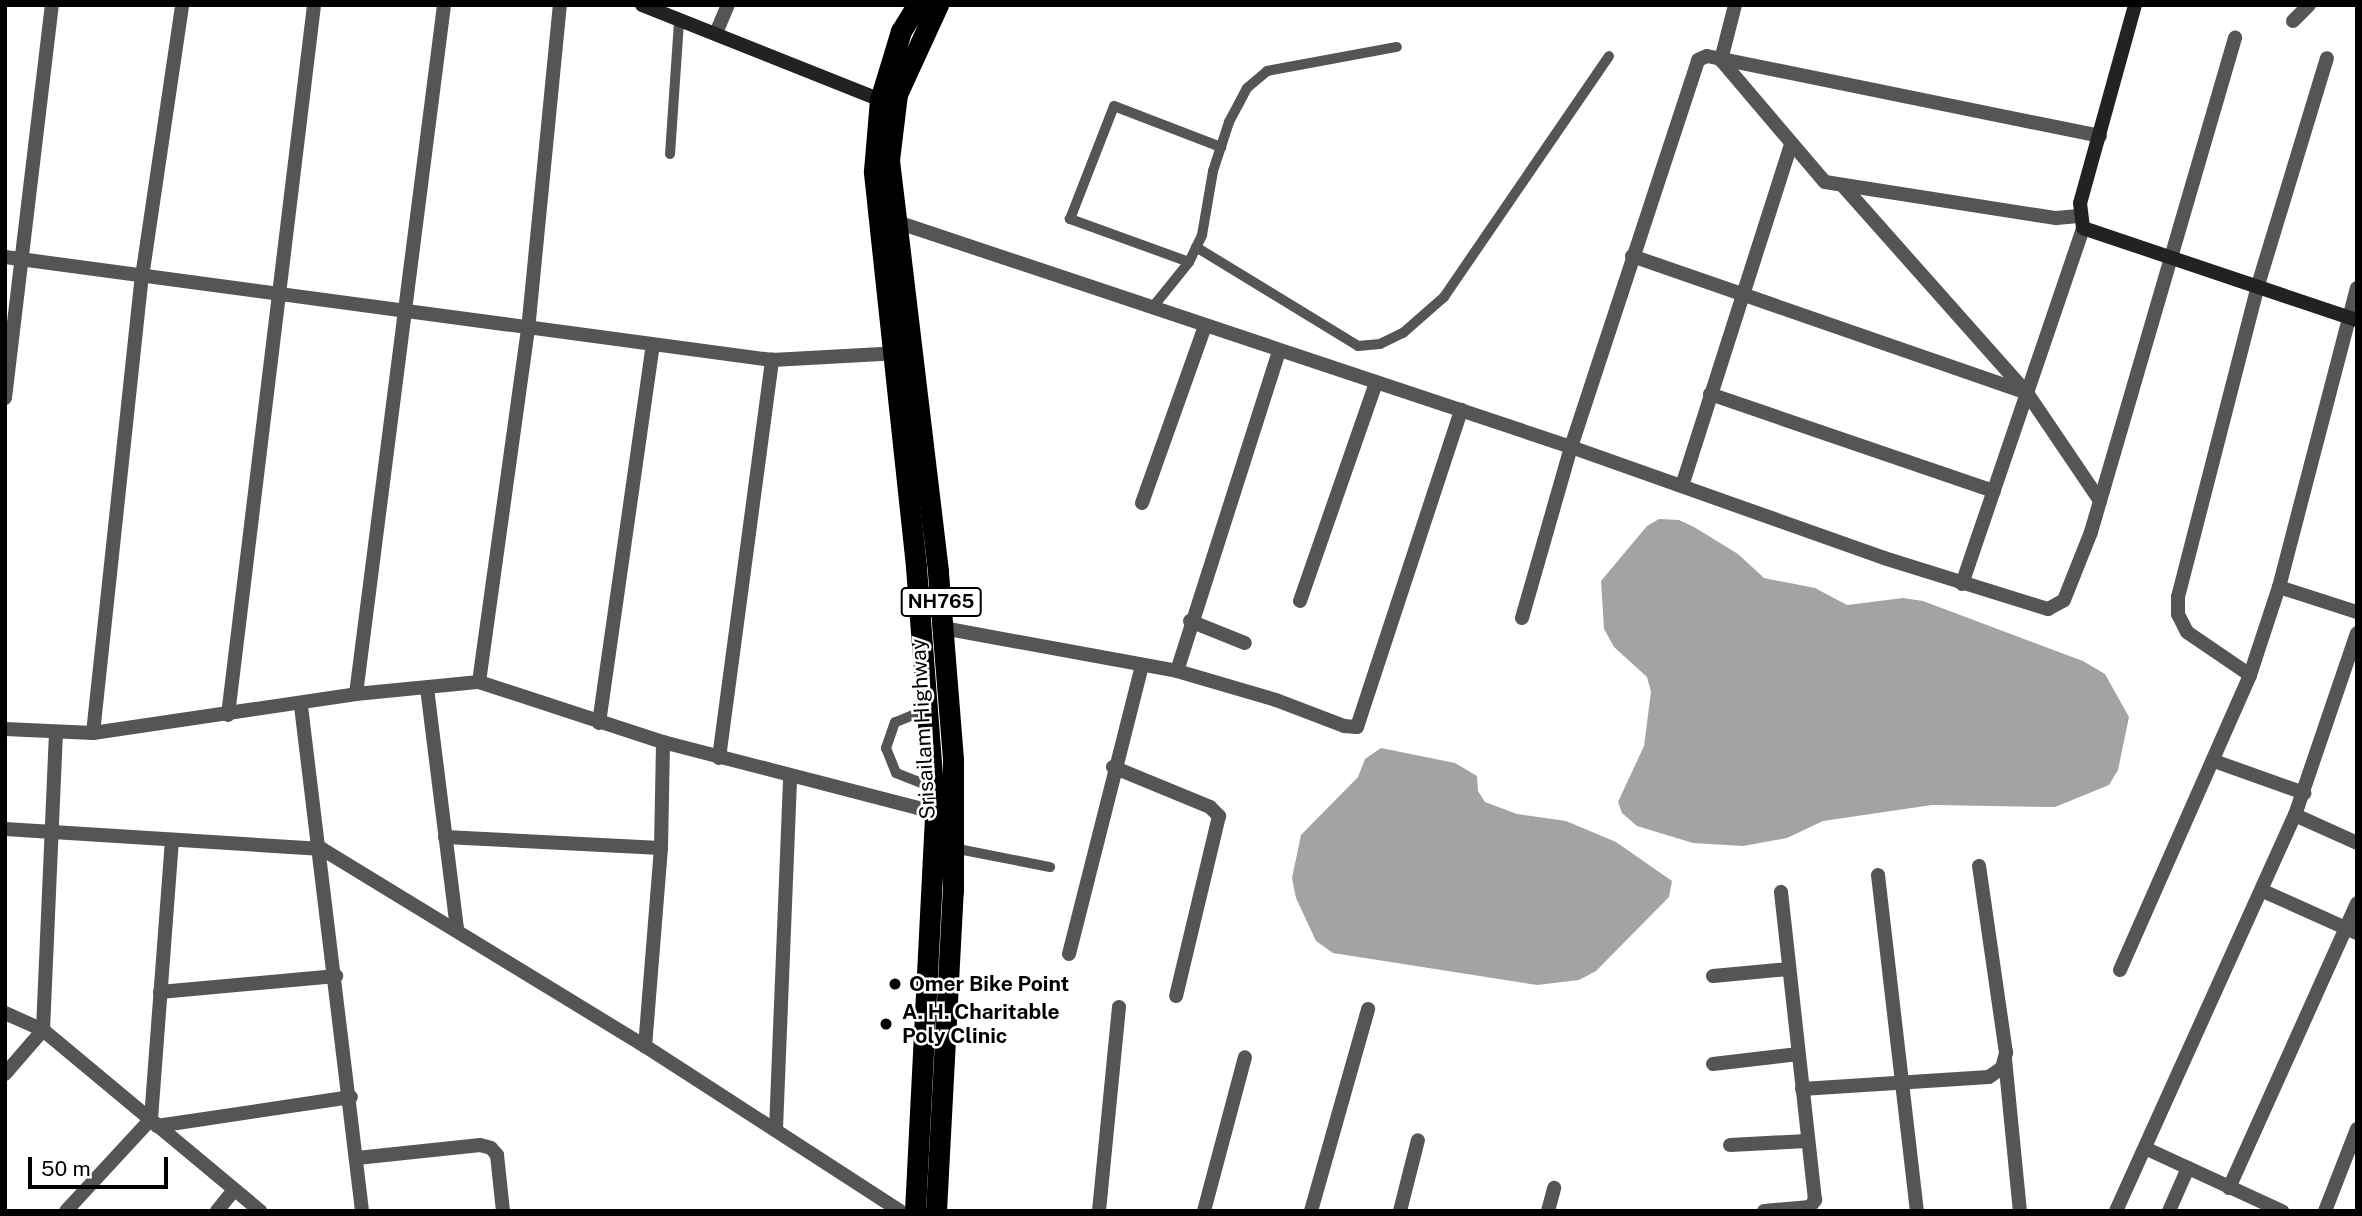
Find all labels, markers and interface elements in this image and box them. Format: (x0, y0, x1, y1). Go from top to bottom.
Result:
road number: NH765 (899, 586, 983, 618)
street label: Srisailam Highway (906, 638, 940, 820)
place label: Omer Bike Point (909, 971, 1069, 997)
marker: Omer Bike Point (887, 976, 903, 992)
place label: A. H. Charitable Poly Clinic (902, 999, 1060, 1049)
marker: A. H. Charitable Poly Clinic (876, 1014, 896, 1034)
scale bar (32, 1142, 172, 1186)
text: 50 m (41, 1156, 91, 1181)

